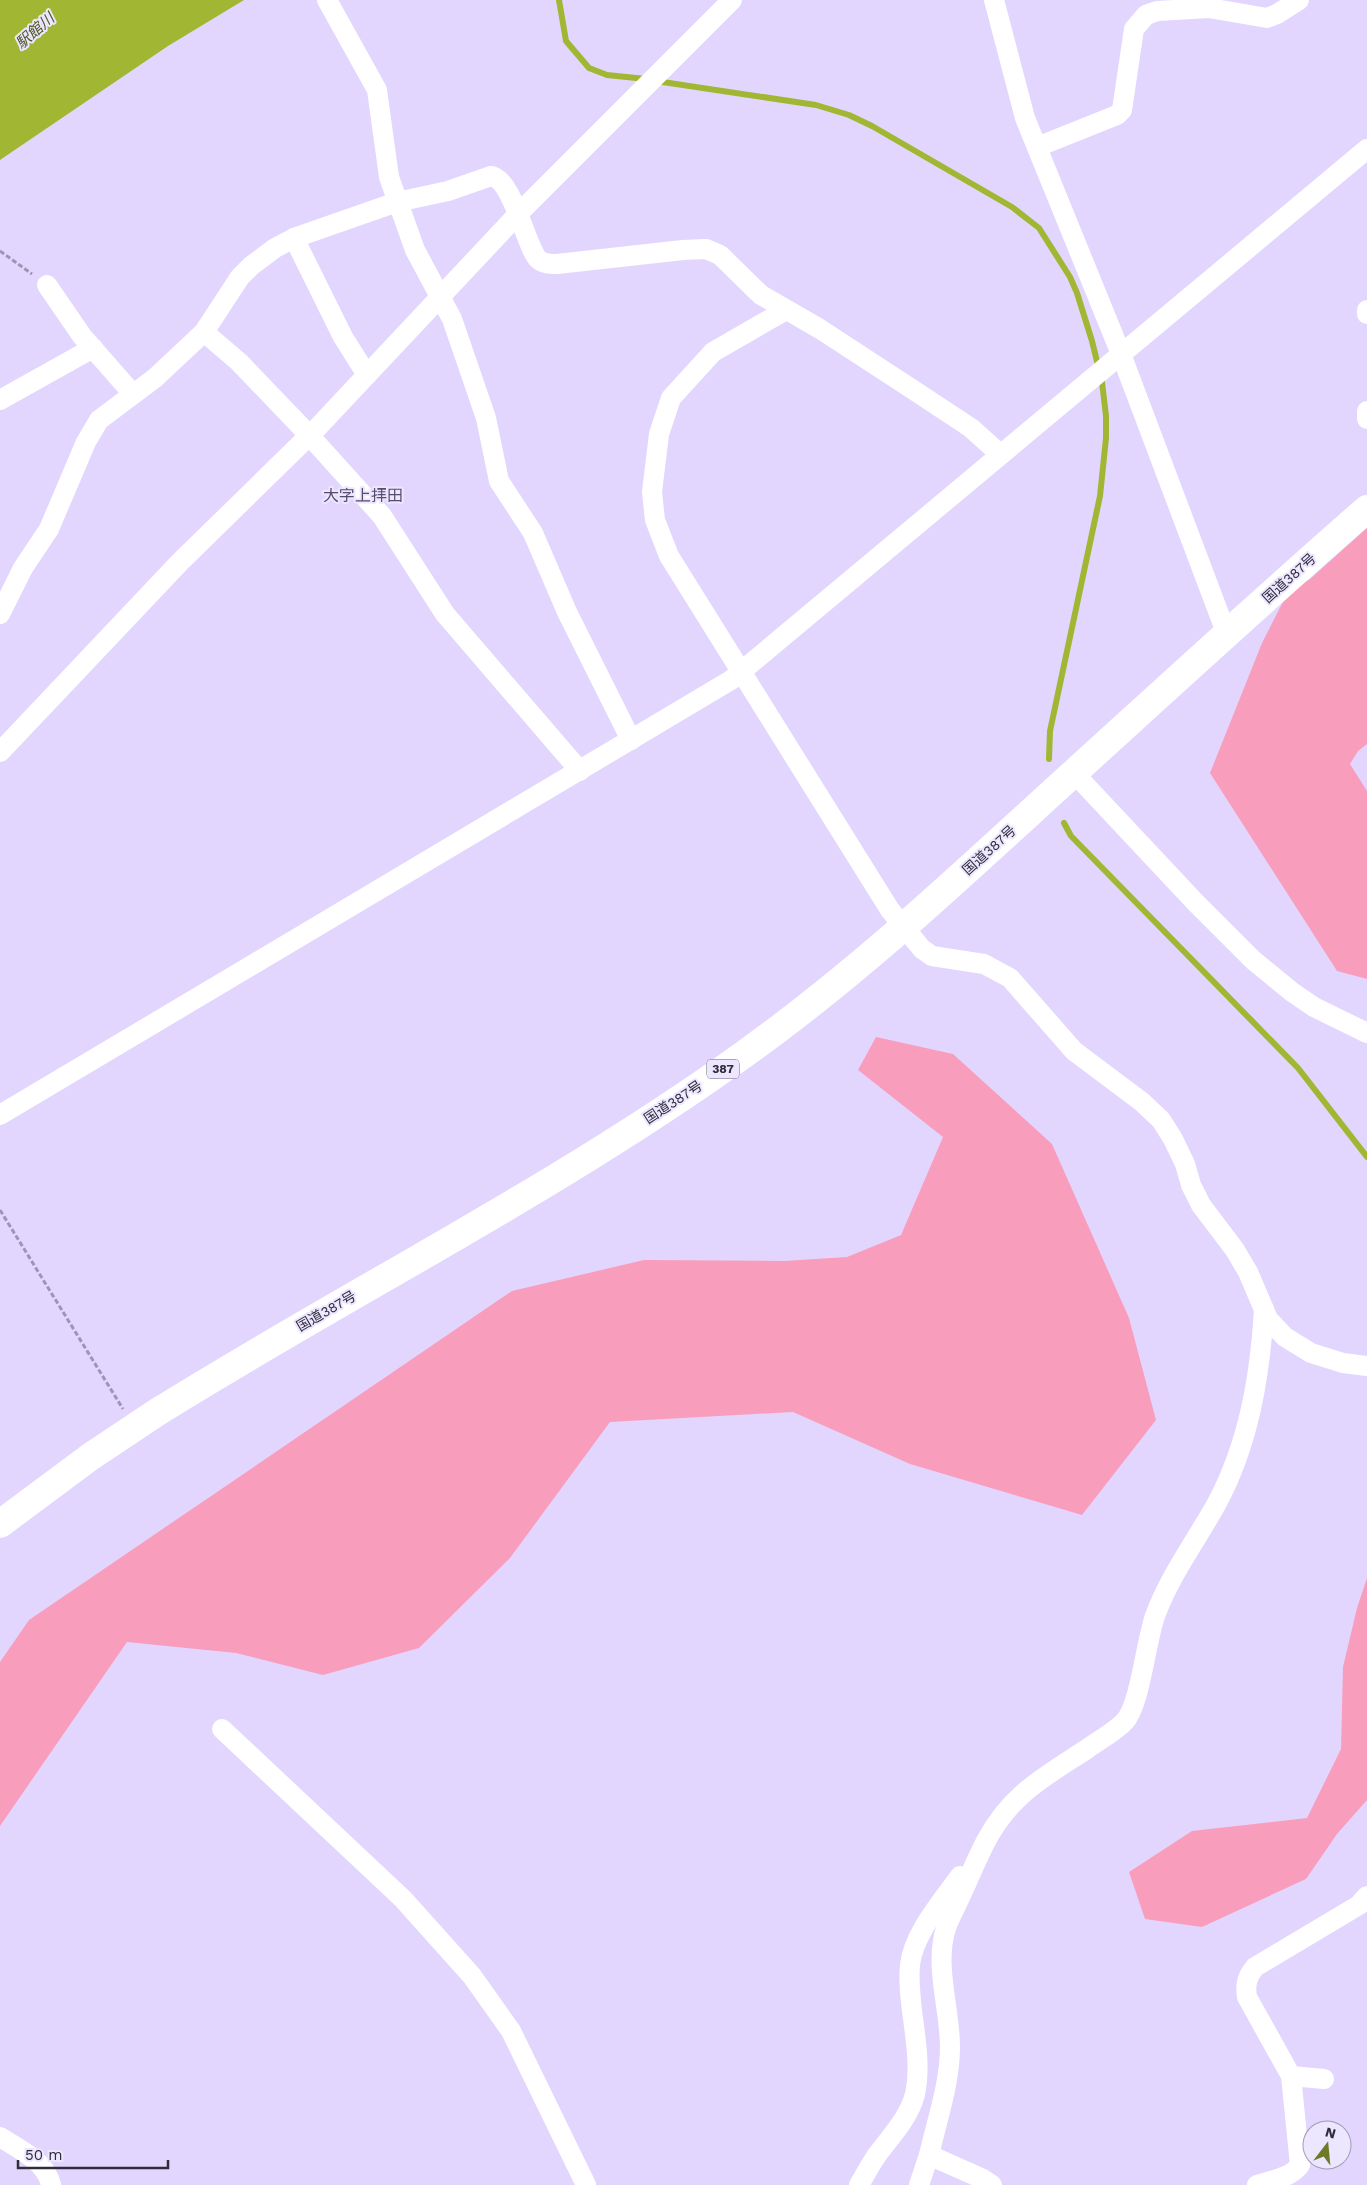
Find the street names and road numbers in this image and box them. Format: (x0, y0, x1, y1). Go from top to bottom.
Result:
street label: 国道387号 (1259, 550, 1319, 606)
street label: 国道387号 (959, 822, 1019, 878)
road number: 387 (707, 1060, 739, 1078)
street label: 国道387号 (641, 1077, 705, 1127)
street label: 国道387号 (293, 1288, 359, 1334)

